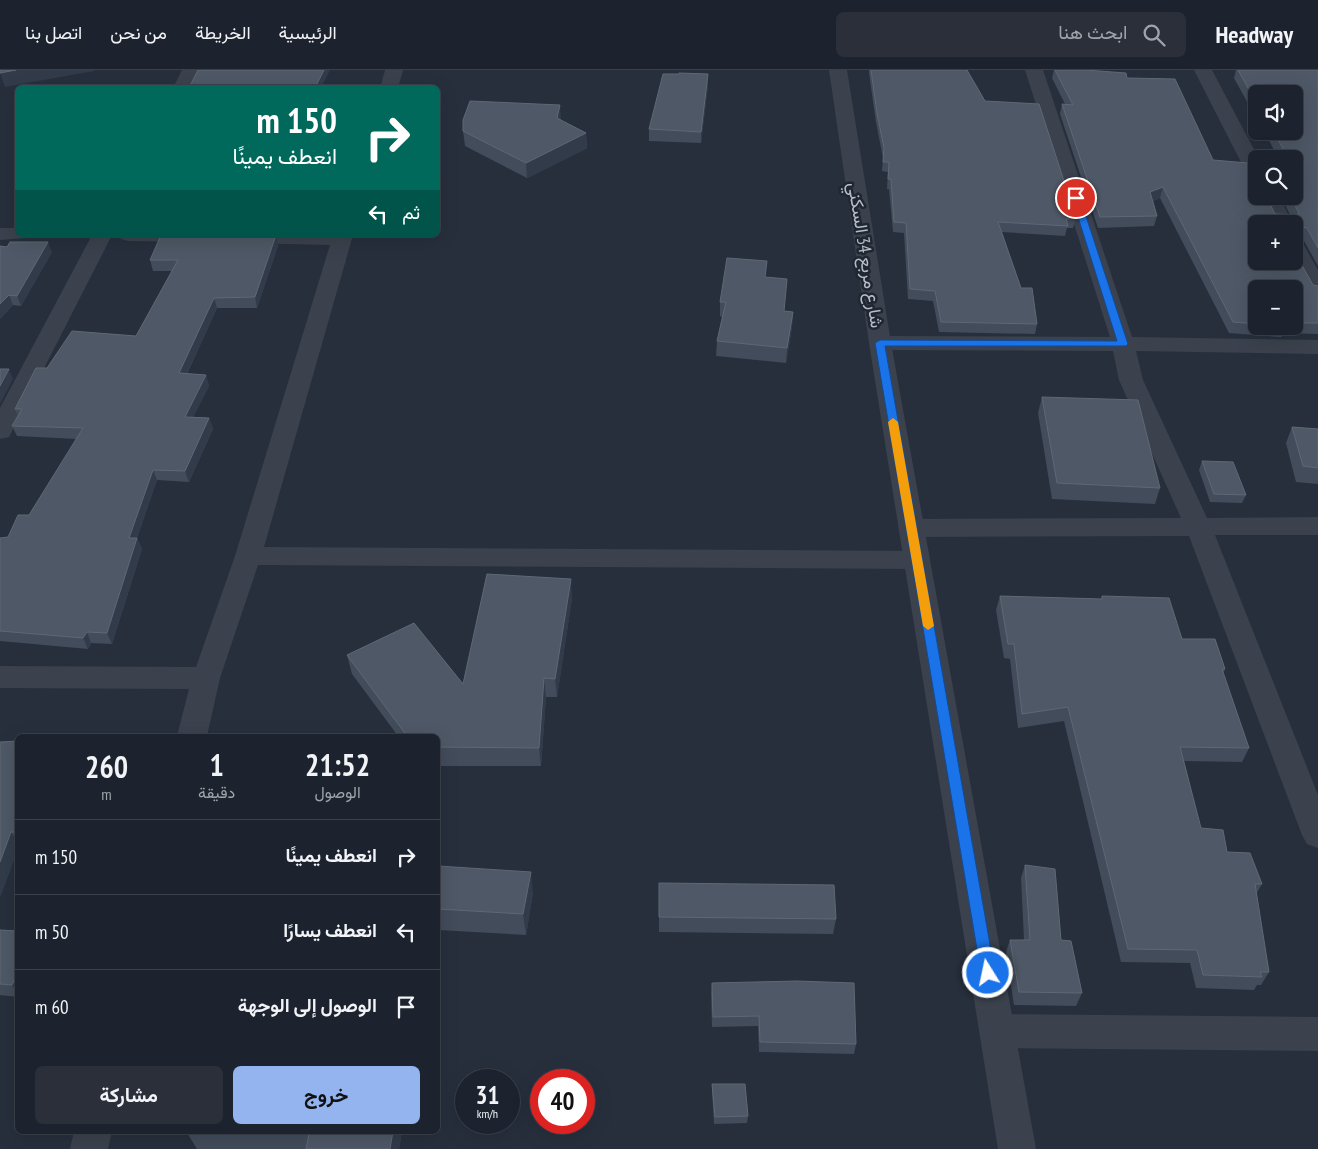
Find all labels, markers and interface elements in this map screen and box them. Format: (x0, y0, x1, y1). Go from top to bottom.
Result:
search box (836, 12, 1186, 57)
text: Headway (1216, 19, 1293, 50)
text: ابحث هنا (1058, 20, 1128, 44)
text: اتصل بنا (25, 21, 82, 44)
text: من نحن (110, 21, 167, 44)
text: الخريطة (195, 21, 251, 44)
text: الرئيسية (279, 21, 337, 44)
icon: search (1140, 21, 1168, 49)
map controls (1248, 85, 1303, 335)
button: sound (1248, 85, 1303, 140)
text: 150 m (256, 97, 337, 143)
icon: right (355, 105, 420, 170)
text: انعطف يمينًا (232, 142, 337, 170)
button: search (1248, 150, 1303, 205)
pin (1055, 177, 1097, 219)
street label: شارع مربع 34 السكني (839, 180, 889, 330)
icon: arrive (1062, 184, 1090, 212)
icon: left (364, 200, 392, 228)
text: ثم (402, 200, 420, 224)
button: + (1248, 215, 1303, 270)
button: − (1248, 280, 1303, 335)
text: 1 (209, 745, 224, 784)
text: 21:52 (305, 745, 370, 784)
text: 260 (85, 747, 128, 786)
text: دقيقة (198, 782, 235, 802)
text: الوصول (314, 782, 361, 802)
text: m (101, 784, 112, 804)
text: انعطف يمينًا (286, 843, 377, 867)
icon: right (392, 843, 420, 871)
text: 150 m (35, 845, 77, 869)
text: انعطف يسارًا (283, 918, 377, 942)
icon: left (392, 918, 420, 946)
text: 50 m (35, 920, 69, 944)
position arrow (961, 946, 1013, 998)
text: الوصول إلى الوجهة (238, 993, 377, 1017)
icon: arrive (392, 993, 420, 1021)
text: 60 m (35, 995, 69, 1019)
button: مشاركة (35, 1066, 223, 1124)
button: خروج (233, 1066, 420, 1124)
speed limit sign: 40 (530, 1069, 595, 1134)
text: 31 (476, 1079, 499, 1111)
text: km/h (477, 1106, 498, 1121)

